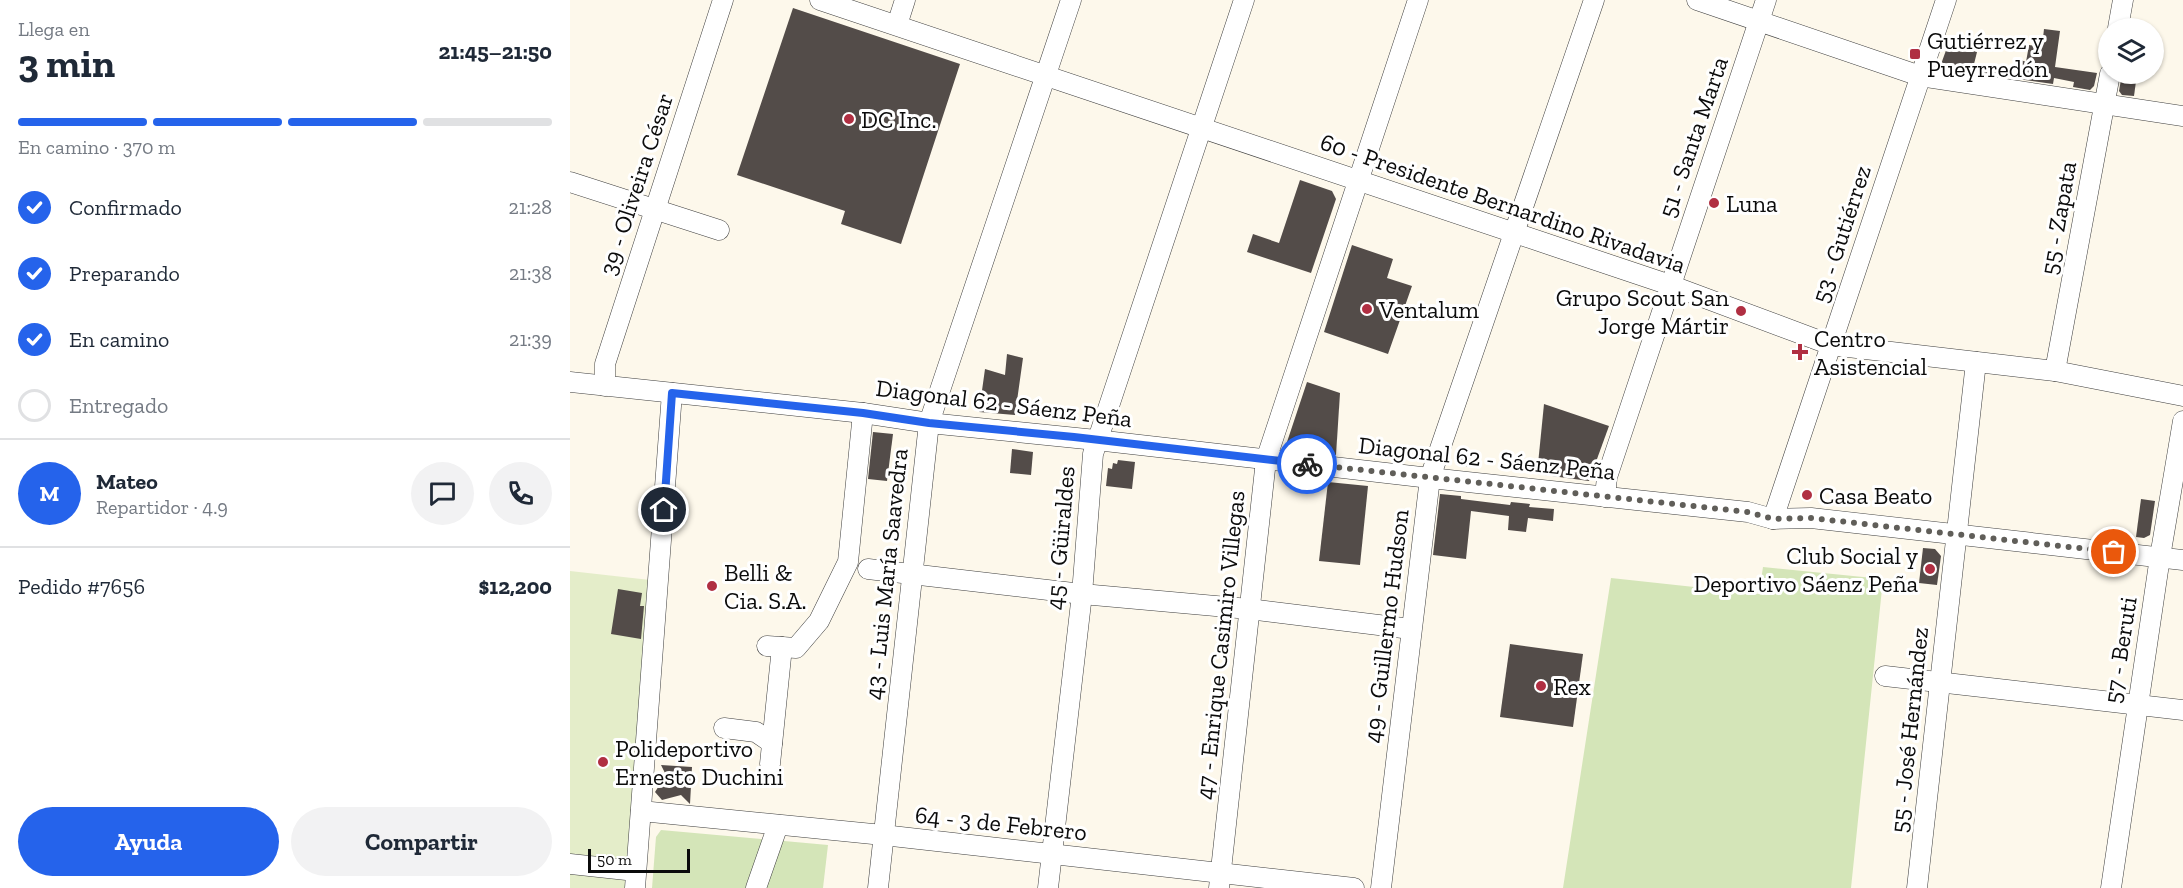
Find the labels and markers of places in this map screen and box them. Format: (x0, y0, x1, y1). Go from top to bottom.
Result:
place label: Gutiérrez y Pueyrredón (1927, 26, 2048, 83)
marker: Gutiérrez y Pueyrredón (1908, 47, 1922, 61)
place label: DC Inc. (861, 105, 937, 134)
marker: DC Inc. (842, 112, 856, 126)
place label: Luna (1726, 189, 1778, 218)
marker: Luna (1707, 196, 1721, 210)
place label: Grupo Scout San Jorge Mártir (1556, 283, 1729, 340)
place label: Ventalum (1378, 295, 1479, 324)
marker: Ventalum (1360, 302, 1374, 316)
marker: Grupo Scout San Jorge Mártir (1734, 304, 1748, 318)
place label: Centro Asistencial (1814, 324, 1927, 381)
marker: Centro Asistencial (1791, 343, 1809, 361)
place label: Casa Beato (1819, 481, 1932, 510)
pin (638, 484, 689, 535)
marker: Casa Beato (1800, 488, 1814, 502)
pin (2088, 526, 2139, 577)
place label: Club Social y Deportivo Sáenz Peña (1693, 541, 1919, 598)
place label: Belli & Cia. S.A. (724, 558, 807, 615)
marker: Club Social y Deportivo Sáenz Peña (1923, 562, 1937, 576)
marker: Belli & Cia. S.A. (705, 579, 719, 593)
place label: Rex (1553, 672, 1591, 701)
marker: Rex (1534, 679, 1548, 693)
place label: Polideportivo Ernesto Duchini (615, 734, 784, 791)
marker: Polideportivo Ernesto Duchini (596, 755, 610, 769)

